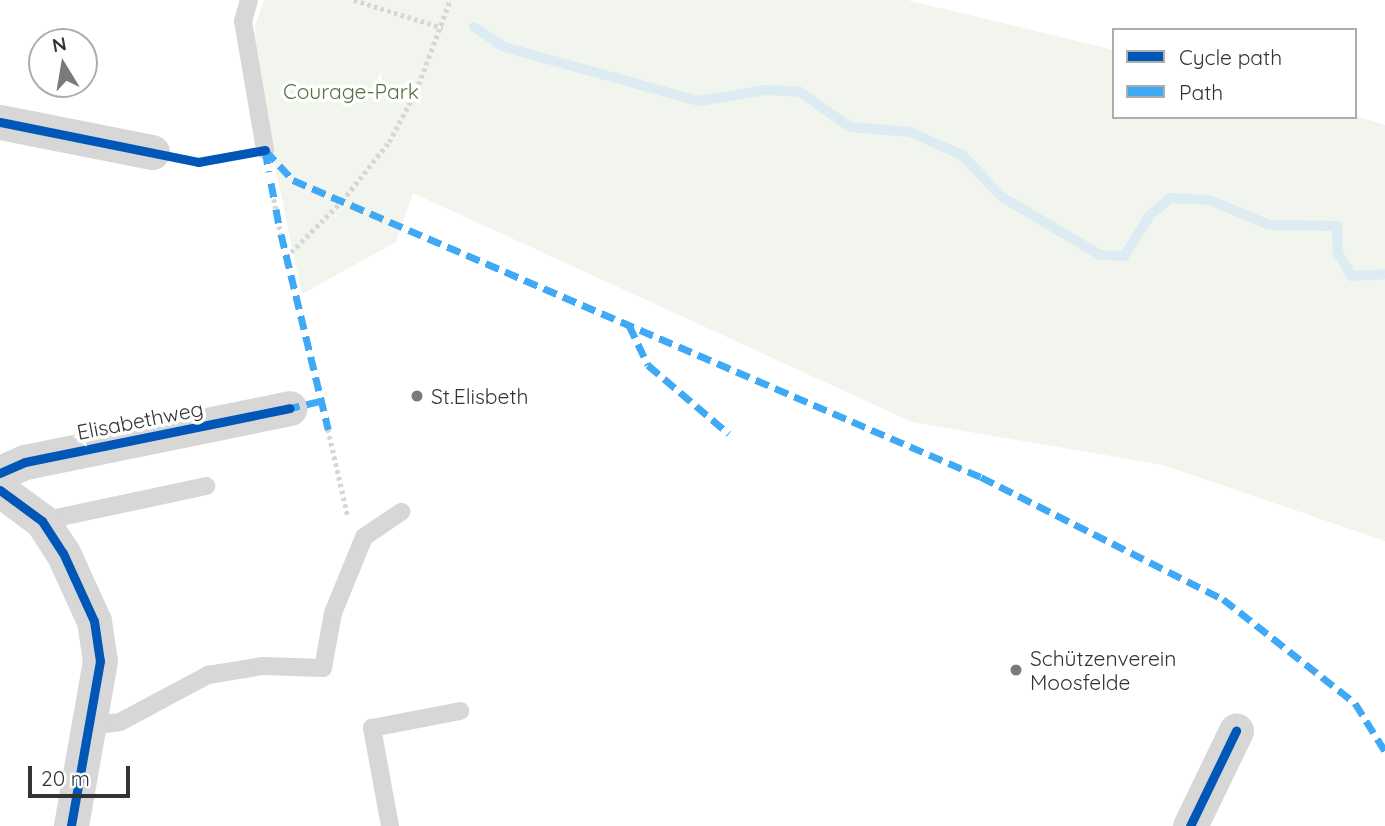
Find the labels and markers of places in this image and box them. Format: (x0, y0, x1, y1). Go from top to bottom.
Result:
place label: St.Elisbeth (431, 383, 528, 409)
marker: St.Elisbeth (409, 388, 425, 404)
place label: Schützenverein Moosfelde (1030, 645, 1176, 695)
marker: Schützenverein Moosfelde (1008, 662, 1024, 678)

